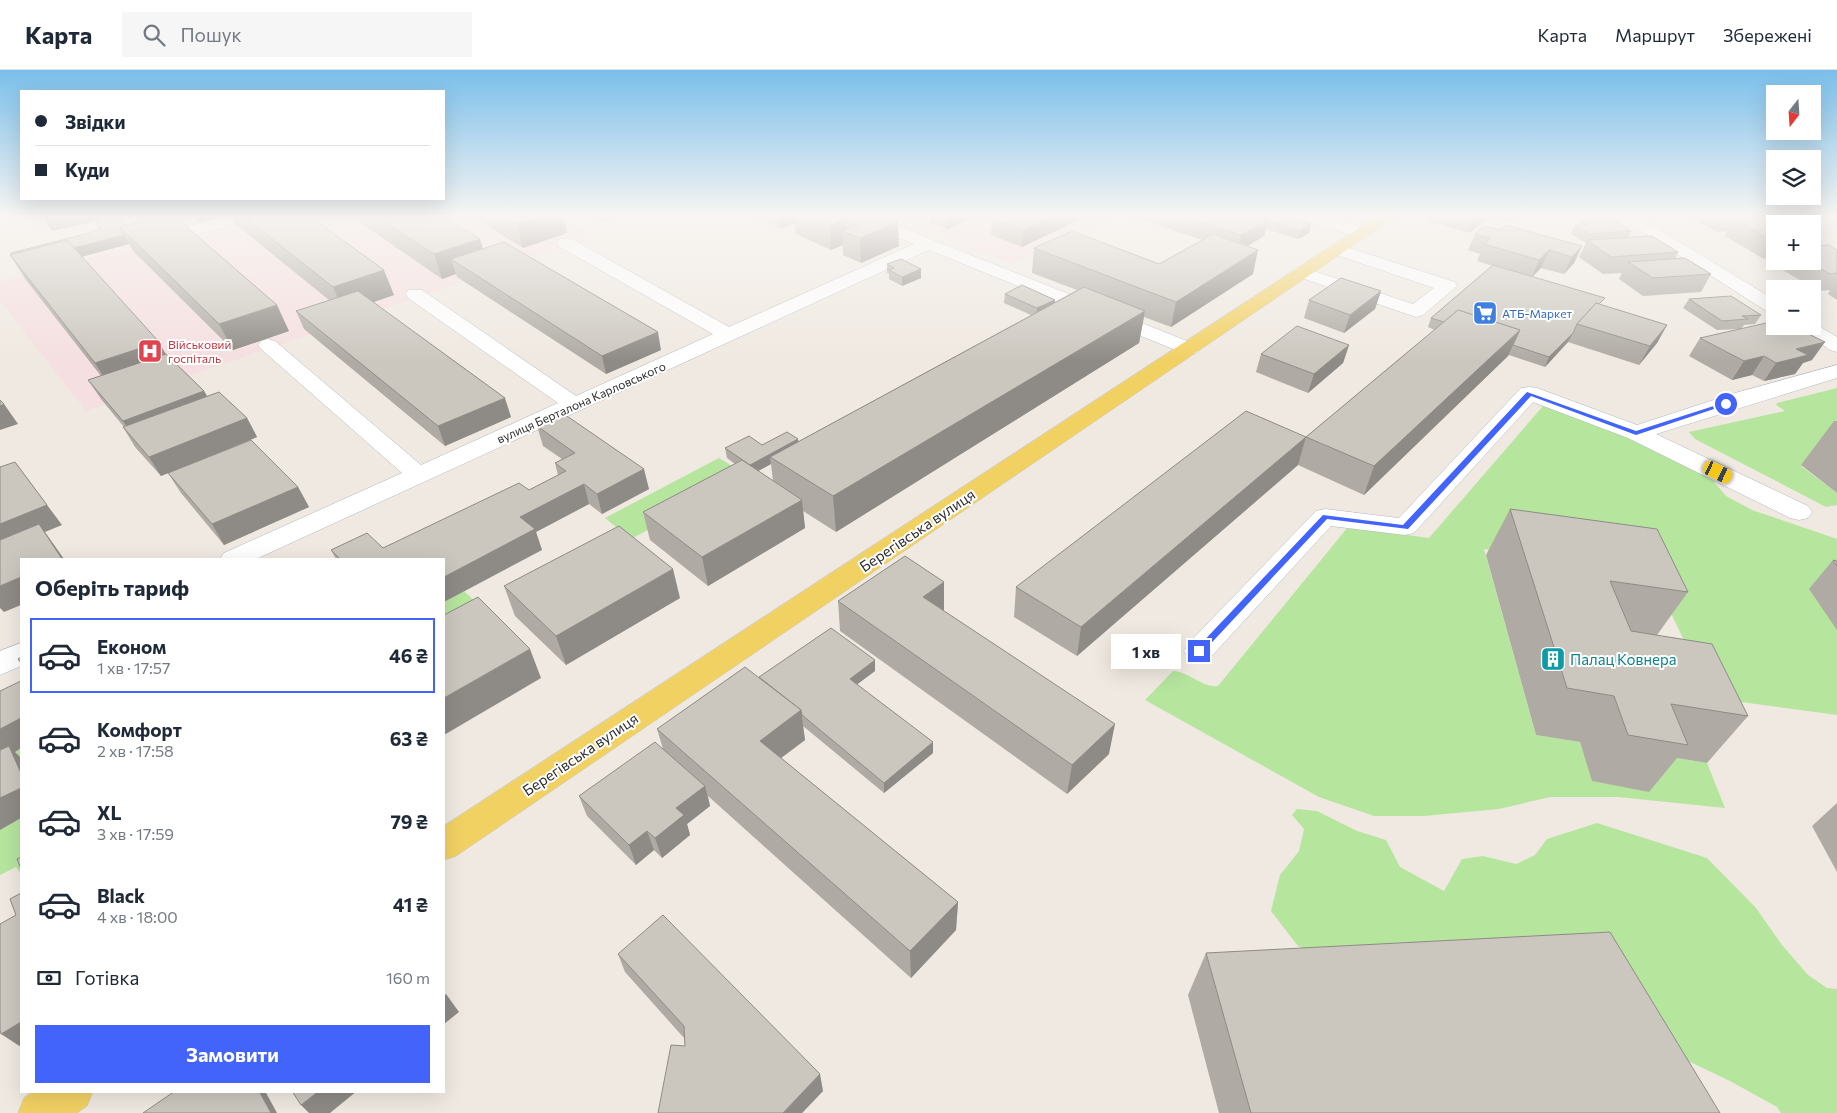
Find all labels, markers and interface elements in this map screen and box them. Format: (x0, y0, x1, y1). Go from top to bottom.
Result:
search box (122, 12, 472, 57)
text: Карта (25, 20, 92, 49)
icon: search (140, 21, 168, 49)
text: Пошук (180, 23, 242, 46)
text: Карта (1537, 24, 1587, 46)
text: Маршрут (1615, 24, 1695, 46)
text: Збережені (1723, 24, 1812, 46)
north arrow (1766, 85, 1821, 140)
map controls (1766, 85, 1821, 335)
text: Звідки (65, 110, 126, 133)
button: layers (1766, 150, 1821, 205)
text: Куди (65, 158, 110, 181)
button: + (1766, 215, 1821, 270)
button: − (1766, 280, 1821, 335)
supermarket icon: АТБ-Маркет (1472, 300, 1498, 326)
place label: АТБ-Маркет (1502, 306, 1573, 320)
place label: Військовий госпіталь (168, 337, 231, 365)
hospital icon: Військовий госпіталь (137, 338, 163, 364)
street label: вулиця Берталона Карловського (494, 358, 668, 446)
route start (1715, 393, 1737, 415)
car (1701, 459, 1734, 485)
street label: Берегівська вулиця (856, 485, 978, 575)
text: Оберіть тариф (35, 574, 189, 601)
icon: car (37, 633, 82, 678)
callout: 1 хв (1112, 634, 1182, 668)
text: Економ (97, 635, 166, 658)
route end (1188, 640, 1210, 662)
text: 1 хв (1132, 642, 1160, 661)
text: 46 ₴ (389, 644, 428, 667)
building icon: Палац Ковнера (1540, 646, 1566, 672)
place label: Палац Ковнера (1570, 650, 1676, 668)
text: 1 хв · 17:57 (97, 658, 171, 677)
street label: Берегівська вулиця (519, 709, 641, 799)
icon: car (37, 716, 82, 761)
text: Комфорт (97, 718, 182, 741)
text: 63 ₴ (390, 727, 428, 750)
text: 2 хв · 17:58 (97, 741, 174, 760)
icon: car (37, 799, 82, 844)
text: XL (97, 801, 122, 824)
text: 79 ₴ (390, 810, 428, 833)
text: 3 хв · 17:59 (97, 824, 174, 843)
icon: car (37, 882, 82, 927)
text: Black (97, 884, 145, 907)
text: 41 ₴ (393, 893, 428, 916)
text: 4 хв · 18:00 (97, 907, 178, 926)
icon: cash (35, 964, 63, 992)
text: Готівка (75, 966, 139, 989)
text: 160 m (386, 968, 430, 987)
button: Замовити (35, 1025, 430, 1083)

